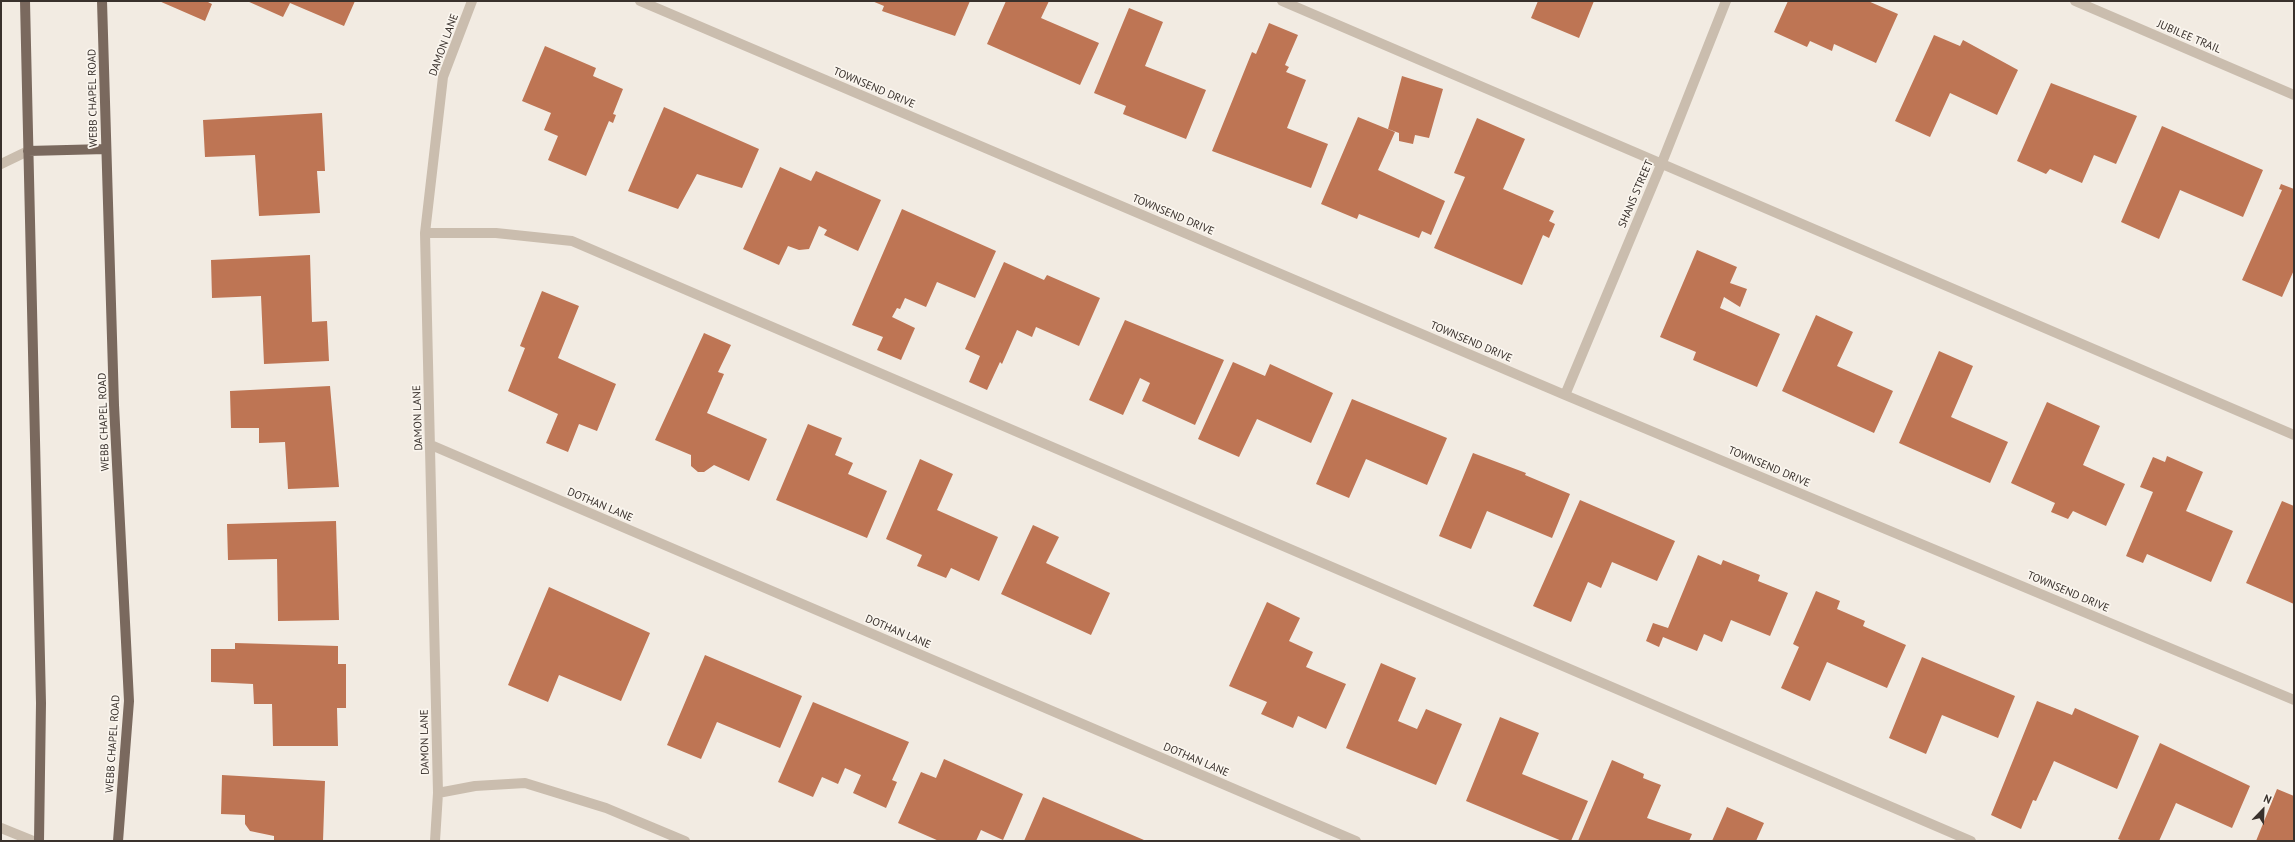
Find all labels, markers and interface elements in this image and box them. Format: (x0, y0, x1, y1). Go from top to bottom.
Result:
street label: DAMON LANE (427, 12, 461, 78)
street label: JUBILEE TRAIL (2155, 18, 2223, 56)
street label: WEBB CHAPEL ROAD (86, 49, 100, 147)
street label: TOWNSEND DRIVE (831, 65, 917, 111)
street label: SHANS STREET (1616, 158, 1656, 230)
street label: TOWNSEND DRIVE (1130, 192, 1216, 238)
street label: TOWNSEND DRIVE (1428, 319, 1514, 365)
street label: WEBB CHAPEL ROAD (96, 373, 112, 471)
street label: DAMON LANE (410, 385, 426, 451)
street label: TOWNSEND DRIVE (1726, 444, 1812, 490)
street label: DOTHAN LANE (565, 485, 635, 525)
street label: TOWNSEND DRIVE (2025, 569, 2111, 615)
street label: DOTHAN LANE (863, 612, 933, 652)
street label: WEBB CHAPEL ROAD (103, 694, 123, 794)
street label: DAMON LANE (418, 709, 432, 775)
street label: DOTHAN LANE (1161, 740, 1231, 780)
north arrow (2243, 790, 2283, 830)
text: N (2262, 791, 2274, 807)

